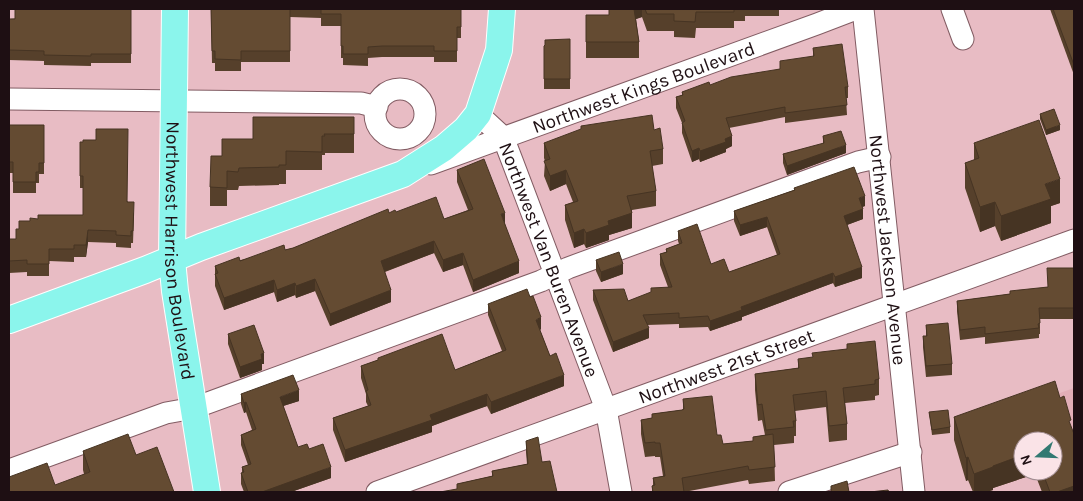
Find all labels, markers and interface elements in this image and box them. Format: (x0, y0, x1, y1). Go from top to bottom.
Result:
street label: Northwest Kings Boulevard (530, 37, 758, 138)
street label: Northwest Harrison Boulevard (160, 121, 199, 382)
street label: Northwest Jackson Avenue (864, 133, 911, 366)
street label: Northwest Van Buren Avenue (494, 139, 603, 380)
street label: Northwest 21st Street (635, 325, 817, 409)
north arrow (1013, 431, 1063, 481)
text: N (1017, 453, 1036, 468)

